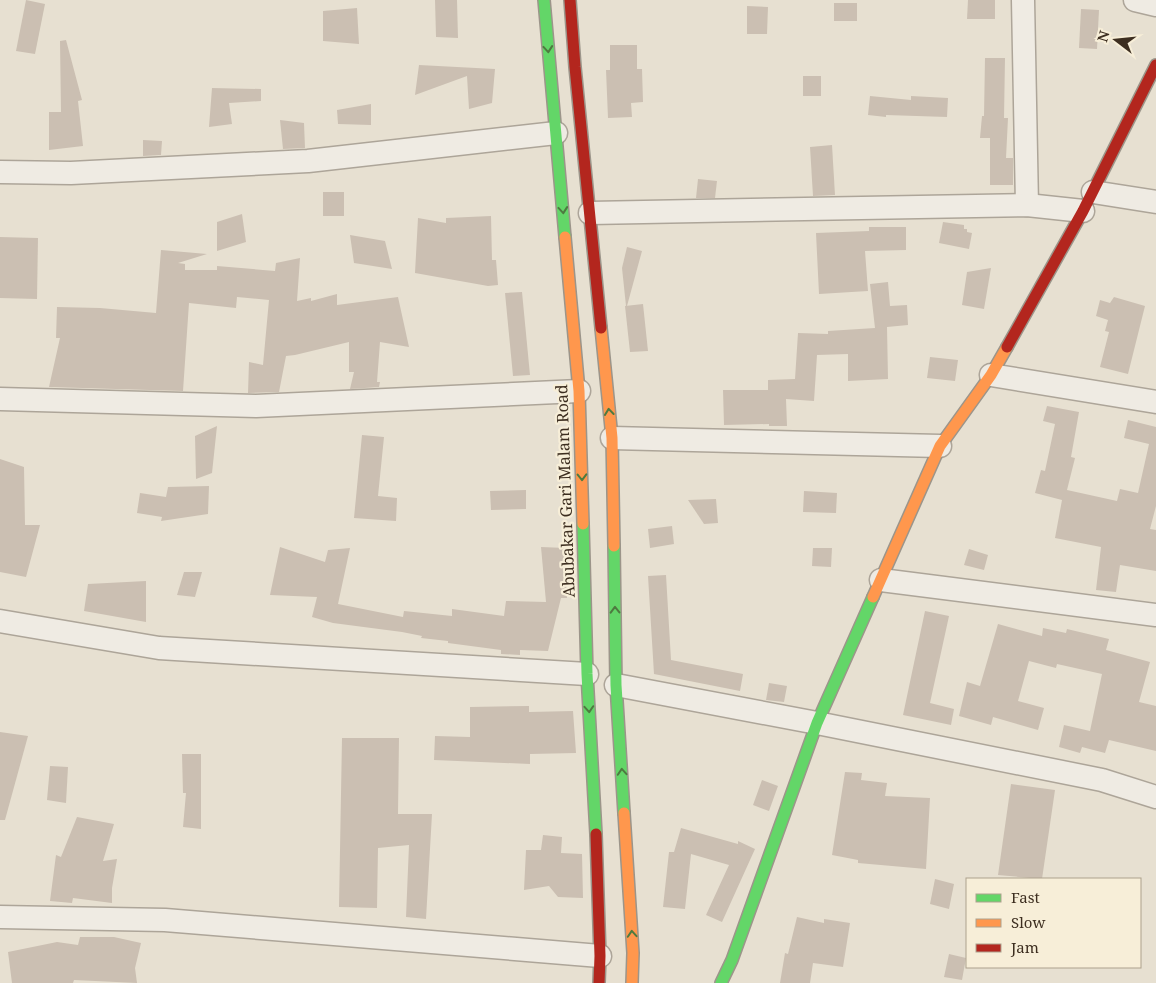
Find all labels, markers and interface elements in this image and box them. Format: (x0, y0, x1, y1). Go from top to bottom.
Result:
north arrow (1091, 15, 1141, 65)
text: N (1092, 28, 1114, 44)
one-way arrow (542, 45, 553, 53)
one-way arrow (557, 207, 568, 215)
street label: Abubakar Gari Malam Road (550, 384, 580, 598)
one-way arrow (604, 408, 615, 416)
one-way arrow (576, 473, 587, 481)
one-way arrow (610, 606, 620, 614)
one-way arrow (583, 706, 594, 714)
one-way arrow (616, 768, 627, 776)
legend (966, 878, 1141, 968)
text: Fast (1011, 887, 1040, 907)
text: Slow (1011, 912, 1045, 932)
one-way arrow (626, 930, 637, 938)
text: Jam (1010, 937, 1039, 957)

